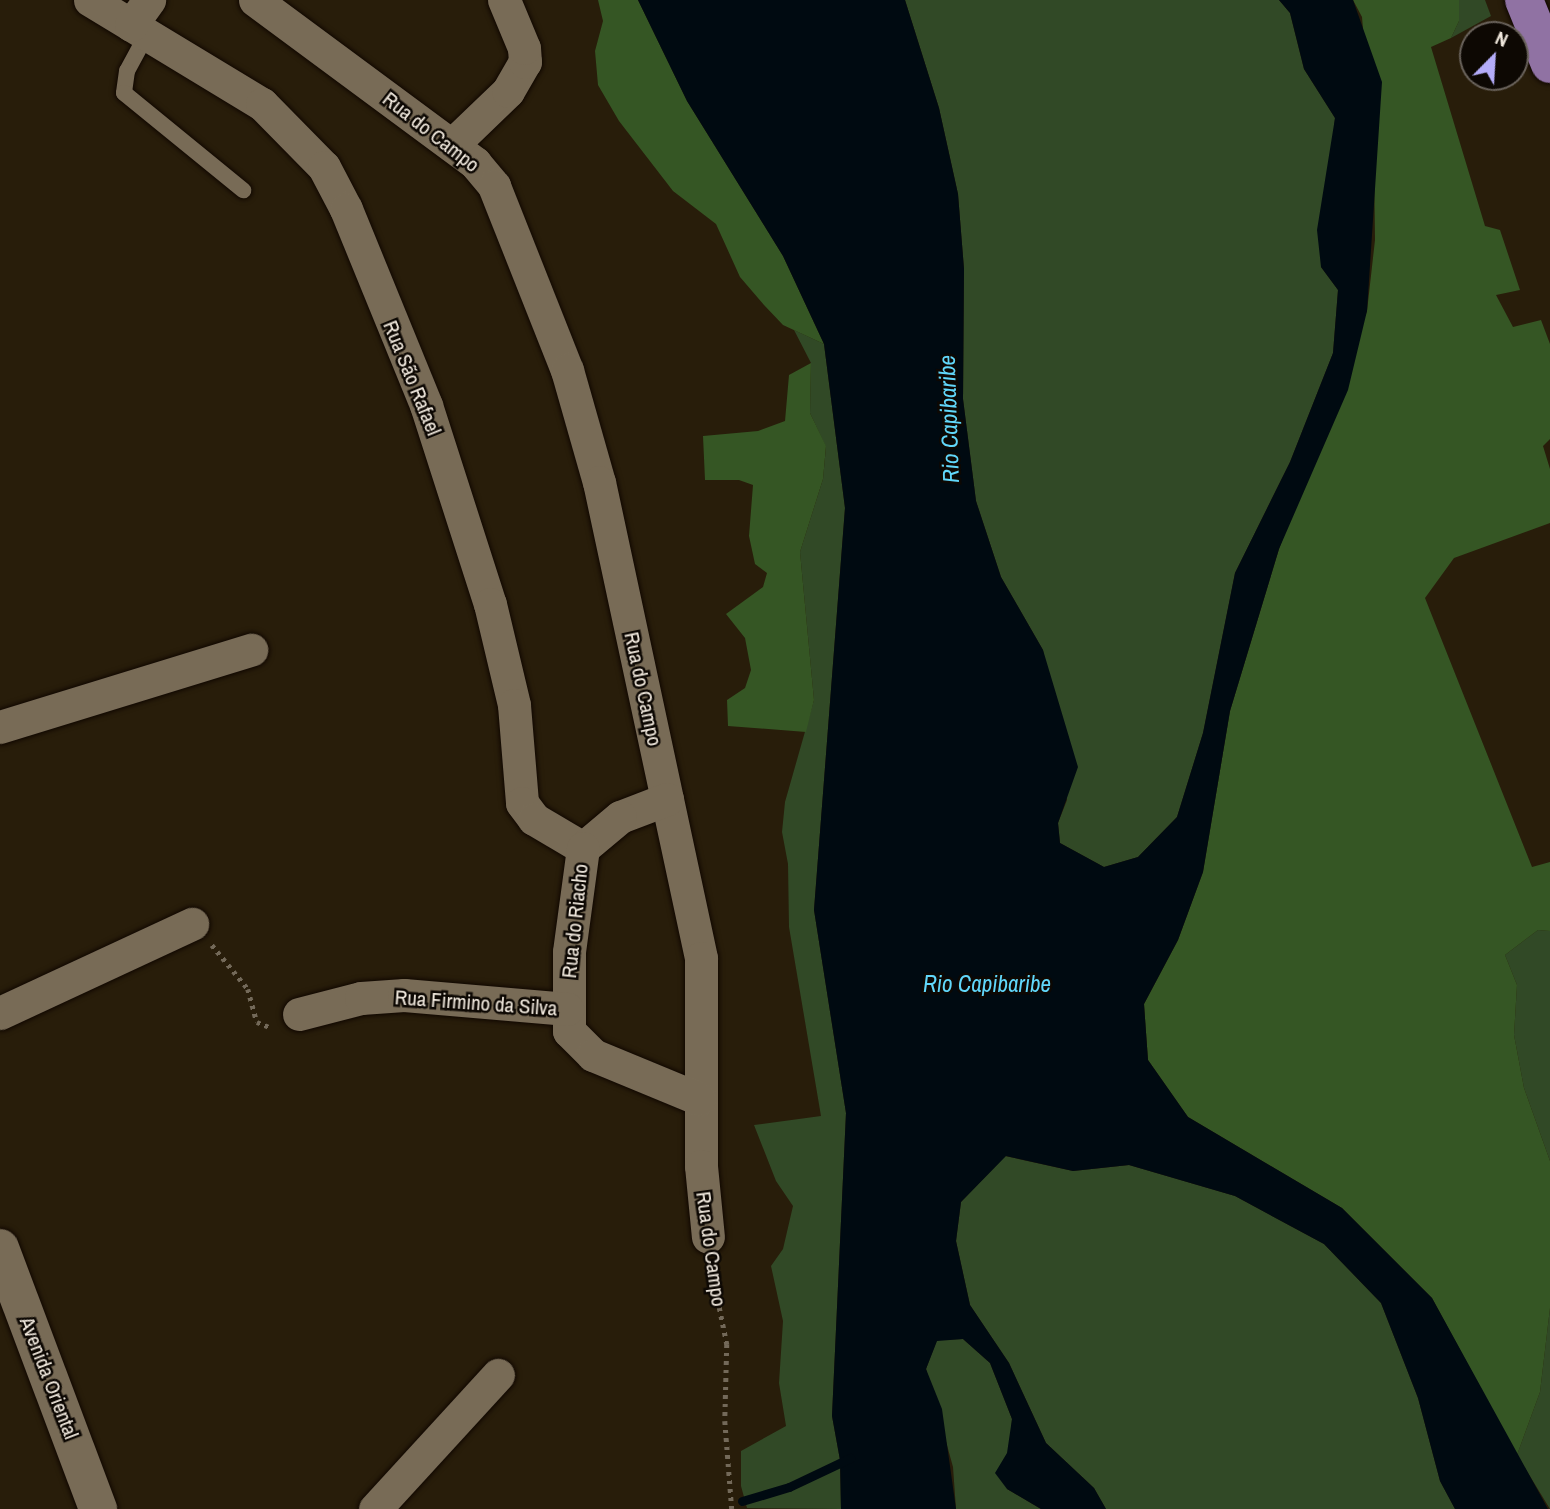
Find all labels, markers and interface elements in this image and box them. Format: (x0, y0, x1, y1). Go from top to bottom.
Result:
north arrow (1459, 21, 1529, 91)
text: N (1491, 24, 1512, 53)
street label: Rua do Campo (378, 86, 484, 178)
street label: Rua São Rafael (378, 317, 446, 439)
water label: Rio Capibaribe (933, 355, 965, 483)
street label: Rua do Campo (619, 630, 667, 748)
street label: Rua do Riacho (556, 863, 594, 979)
water label: Rio Capibaribe (923, 970, 1051, 998)
street label: Rua Firmino da Silva (394, 985, 558, 1021)
street label: Rua do Campo (690, 1190, 732, 1308)
street label: Avenida Oriental (14, 1313, 84, 1443)

